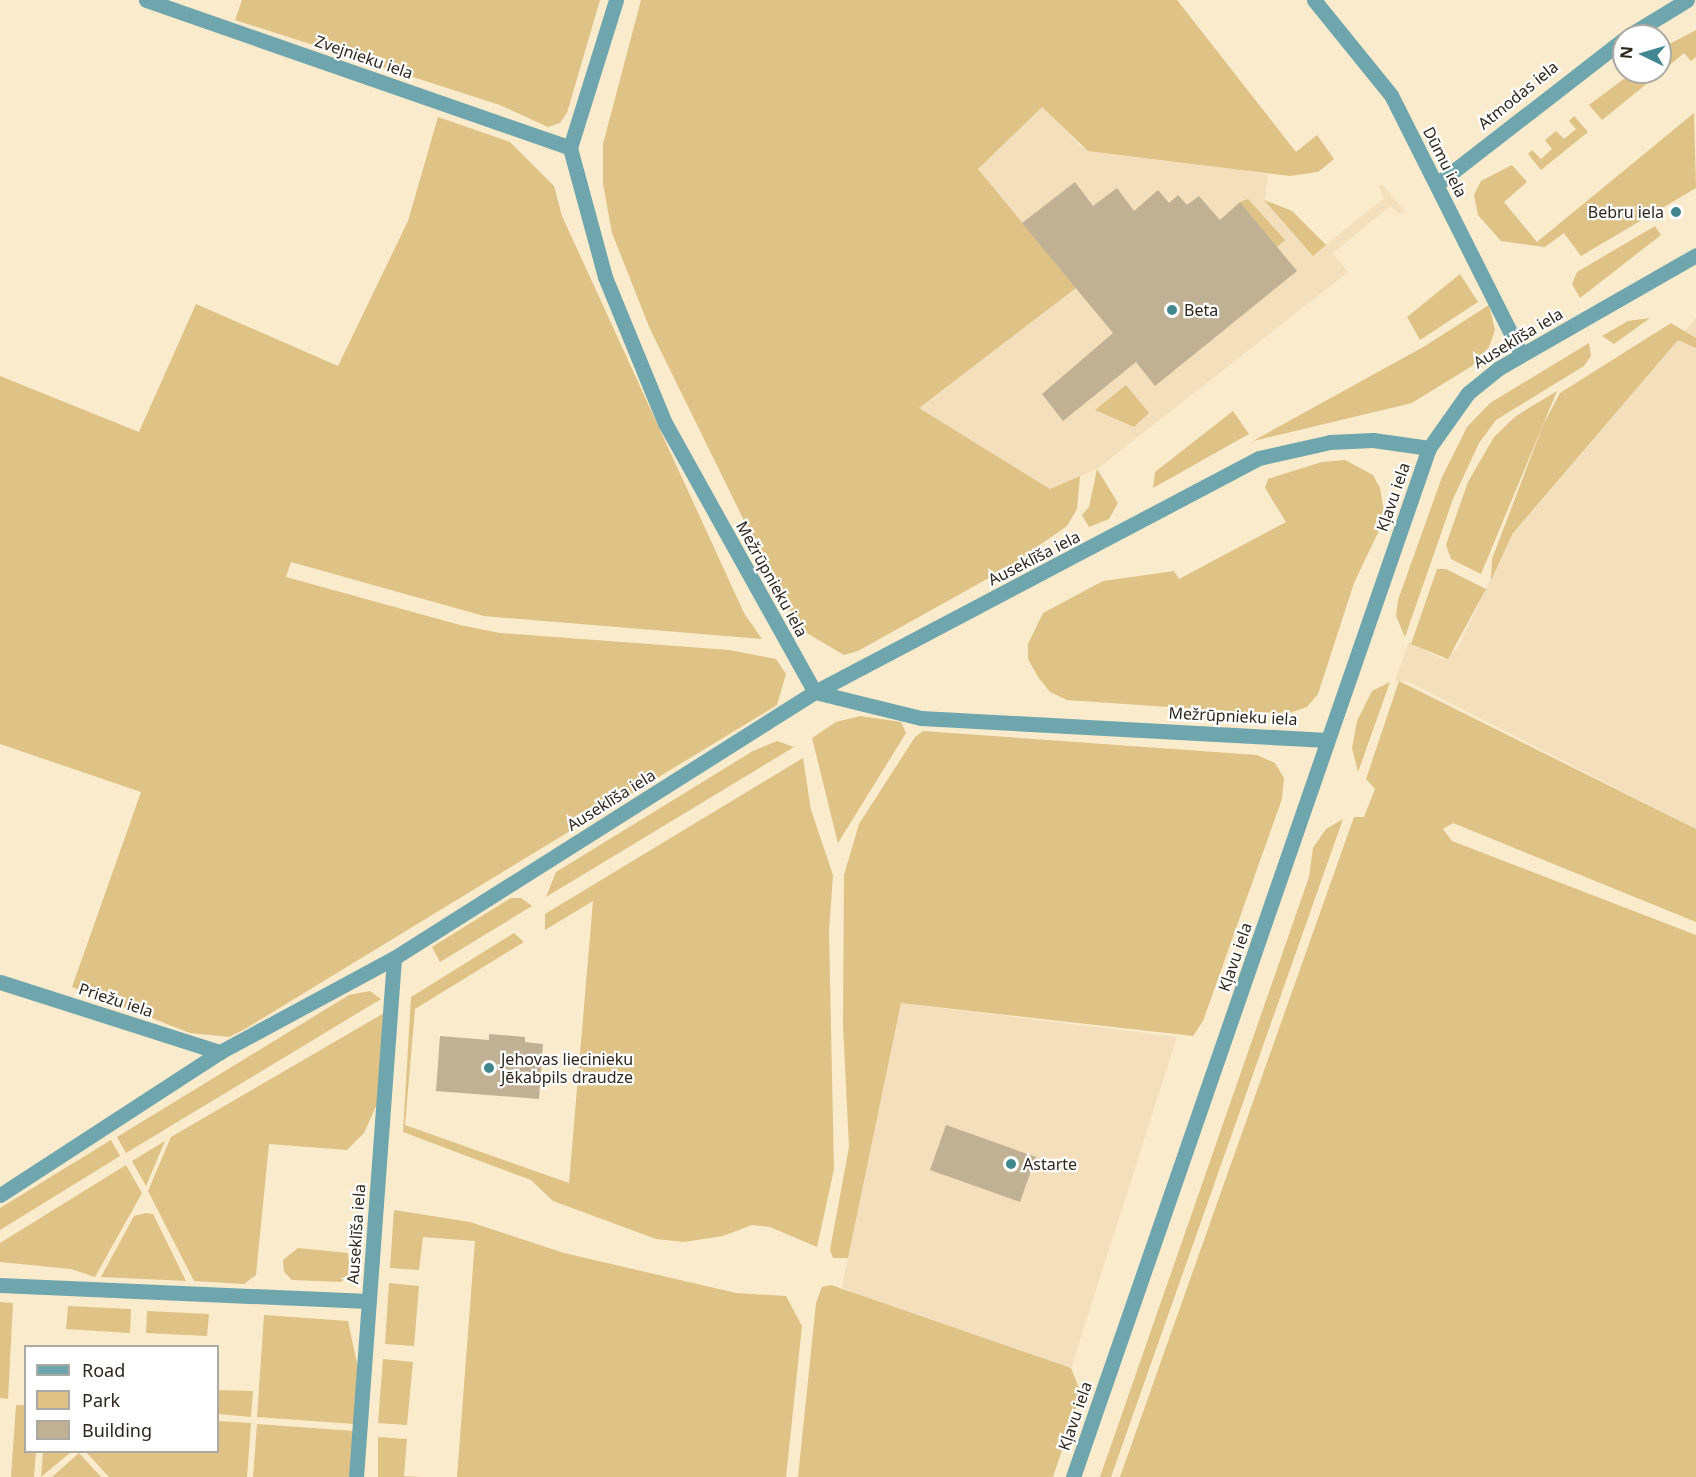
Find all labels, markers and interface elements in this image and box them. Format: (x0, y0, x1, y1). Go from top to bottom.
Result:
north arrow (1612, 24, 1672, 84)
street label: Zvejnieku iela (313, 31, 415, 83)
text: N (1615, 45, 1638, 60)
street label: Atmodas iela (1474, 57, 1562, 133)
street label: Dūmu iela (1419, 123, 1471, 201)
place label: Bebru iela (1588, 202, 1664, 222)
marker: Bebru iela (1669, 205, 1683, 219)
place label: Beta (1184, 300, 1218, 320)
marker: Beta (1165, 303, 1179, 317)
street label: Auseklīša iela (1470, 304, 1566, 372)
street label: Kļavu iela (1372, 460, 1414, 534)
street label: Mežrūpnieku iela (732, 518, 812, 640)
street label: Auseklīša iela (985, 527, 1083, 589)
street label: Mežrūpnieku iela (1168, 703, 1298, 729)
street label: Auseklīša iela (563, 765, 659, 835)
street label: Kļavu iela (1214, 920, 1256, 994)
street label: Priežu iela (76, 979, 156, 1021)
place label: Jehovas liecinieku Jēkabpils draudze (501, 1049, 633, 1087)
marker: Jehovas liecinieku Jēkabpils draudze (482, 1061, 496, 1075)
place label: Astarte (1023, 1154, 1077, 1174)
marker: Astarte (1004, 1157, 1018, 1171)
street label: Auseklīša iela (343, 1183, 369, 1285)
legend (24, 1345, 219, 1453)
text: Road (82, 1358, 125, 1382)
street label: Kļavu iela (1054, 1379, 1096, 1453)
text: Park (82, 1388, 120, 1412)
text: Building (82, 1418, 152, 1442)

